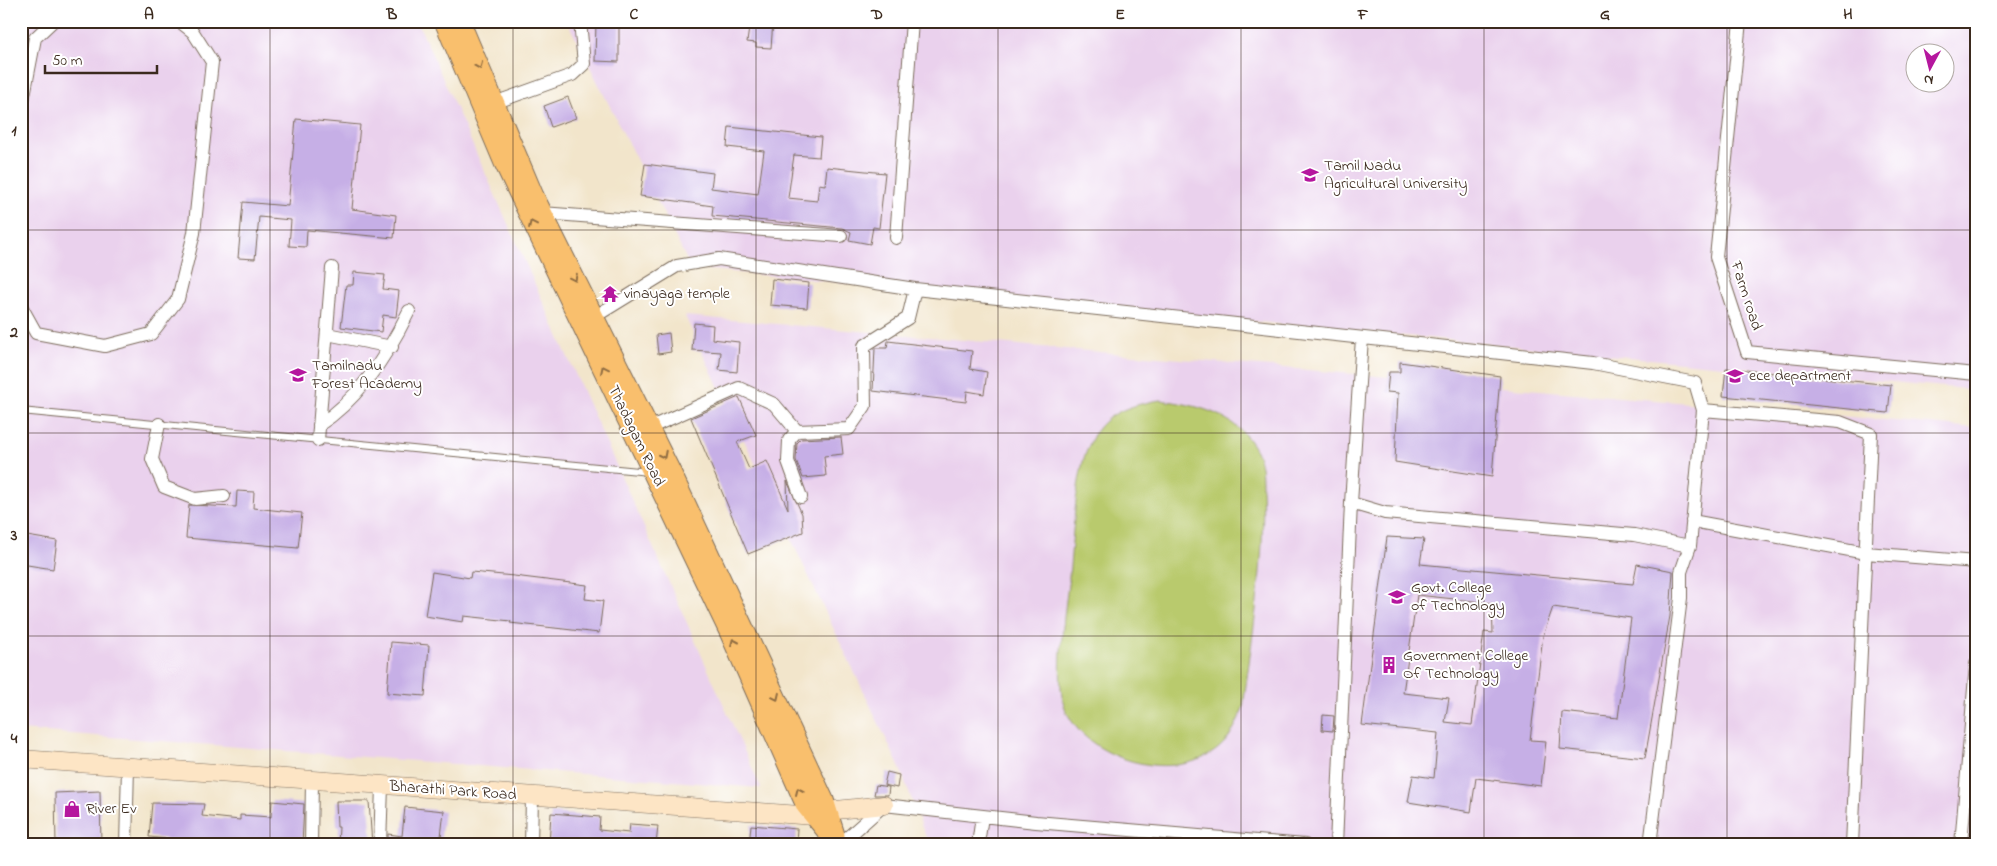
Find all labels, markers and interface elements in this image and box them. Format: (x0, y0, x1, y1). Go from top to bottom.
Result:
text: A (144, 3, 154, 27)
text: B (386, 3, 398, 27)
text: C (630, 3, 639, 27)
text: D (870, 3, 883, 27)
text: E (1115, 3, 1125, 27)
text: F (1357, 3, 1369, 27)
text: G (1600, 3, 1610, 27)
text: H (1843, 3, 1853, 27)
scale bar (45, 42, 158, 74)
north arrow (1904, 42, 1954, 92)
text: 50 m (52, 50, 83, 72)
one-way arrow (473, 61, 483, 70)
text: N (1923, 68, 1935, 90)
text: 1 (11, 119, 17, 143)
place label: Tamil Nadu Agricultural University (1324, 154, 1468, 196)
school or university icon: Tamil Nadu Agricultural University (1300, 165, 1320, 185)
one-way arrow (528, 220, 538, 229)
street label: Farm road (1723, 257, 1768, 334)
one-way arrow (568, 273, 579, 282)
place label: vinayaga temple (624, 282, 731, 306)
temple icon: vinayaga temple (600, 284, 620, 304)
text: 2 (9, 321, 18, 345)
place label: Tamilnadu Forest Academy (311, 354, 422, 396)
place label: ece department (1749, 364, 1852, 388)
school or university icon: Tamilnadu Forest Academy (288, 365, 308, 385)
one-way arrow (600, 366, 610, 375)
school or university icon: ece department (1725, 366, 1745, 386)
street label: Thadagam Road (601, 381, 671, 491)
one-way arrow (657, 450, 667, 459)
text: 3 (10, 524, 18, 548)
place label: Govt. College of Technology (1411, 576, 1505, 618)
school or university icon: Govt. College of Technology (1387, 587, 1407, 607)
one-way arrow (730, 638, 741, 647)
place label: Government College Of Technology (1403, 644, 1529, 686)
building icon: Government College Of Technology (1379, 655, 1399, 675)
one-way arrow (770, 692, 780, 701)
text: 4 (10, 727, 18, 751)
street label: Bharathi Park Road (388, 775, 517, 807)
one-way arrow (795, 787, 806, 796)
place label: River Ev (86, 797, 137, 821)
shop icon: River Ev (62, 799, 82, 819)

